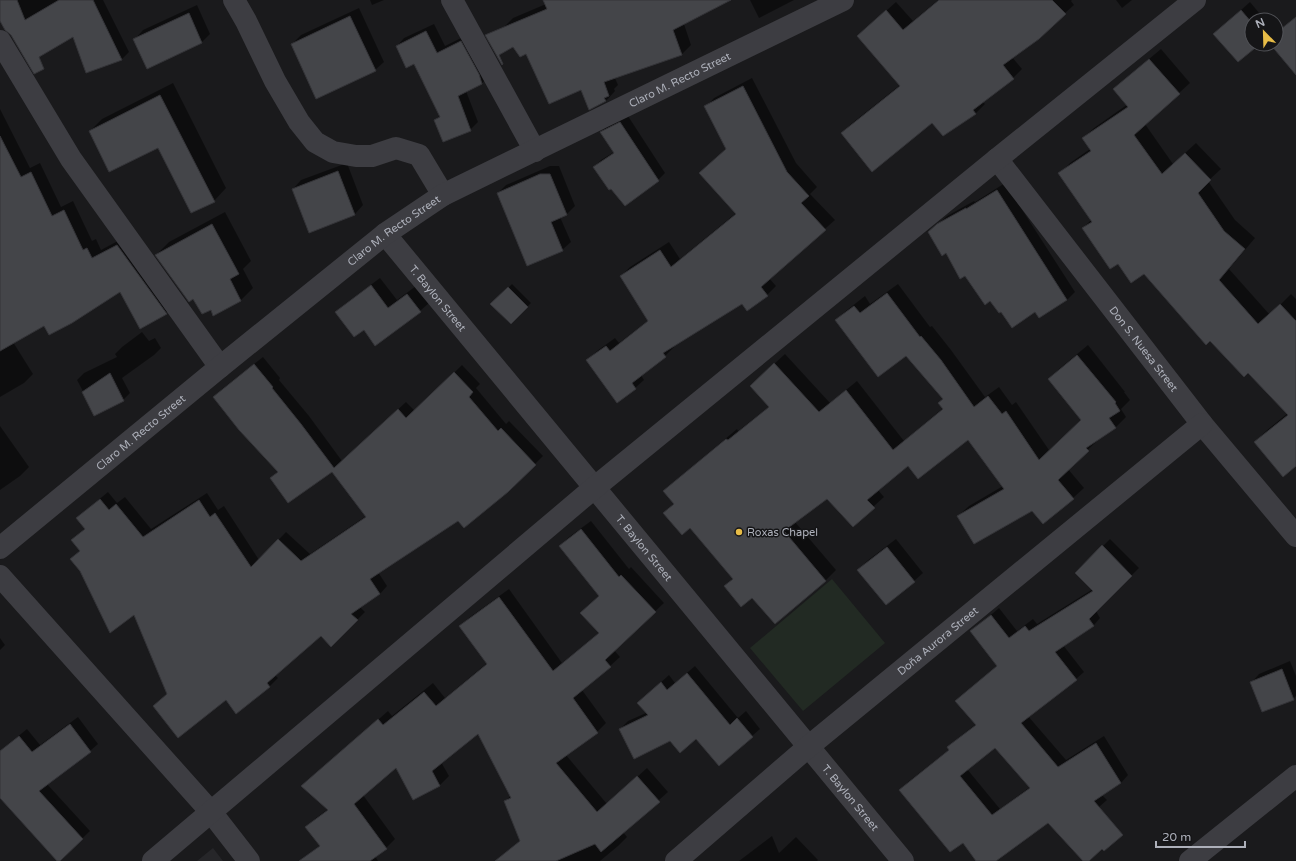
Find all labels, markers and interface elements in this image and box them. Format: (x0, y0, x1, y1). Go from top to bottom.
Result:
north arrow (1244, 12, 1284, 52)
text: N (1254, 16, 1267, 31)
street label: Claro M. Recto Street (627, 49, 733, 110)
street label: Claro M. Recto Street (345, 192, 443, 268)
street label: T. Baylon Street (407, 262, 469, 334)
street label: Don S. Nuesa Street (1107, 304, 1181, 394)
street label: Claro M. Recto Street (93, 392, 188, 473)
street label: T. Baylon Street (613, 512, 675, 584)
place label: Roxas Chapel (747, 526, 818, 539)
marker: Roxas Chapel (734, 527, 744, 537)
street label: Doña Aurora Street (894, 604, 981, 678)
street label: T. Baylon Street (819, 762, 882, 833)
scale bar (1156, 823, 1245, 849)
text: 20 m (1162, 830, 1191, 844)

